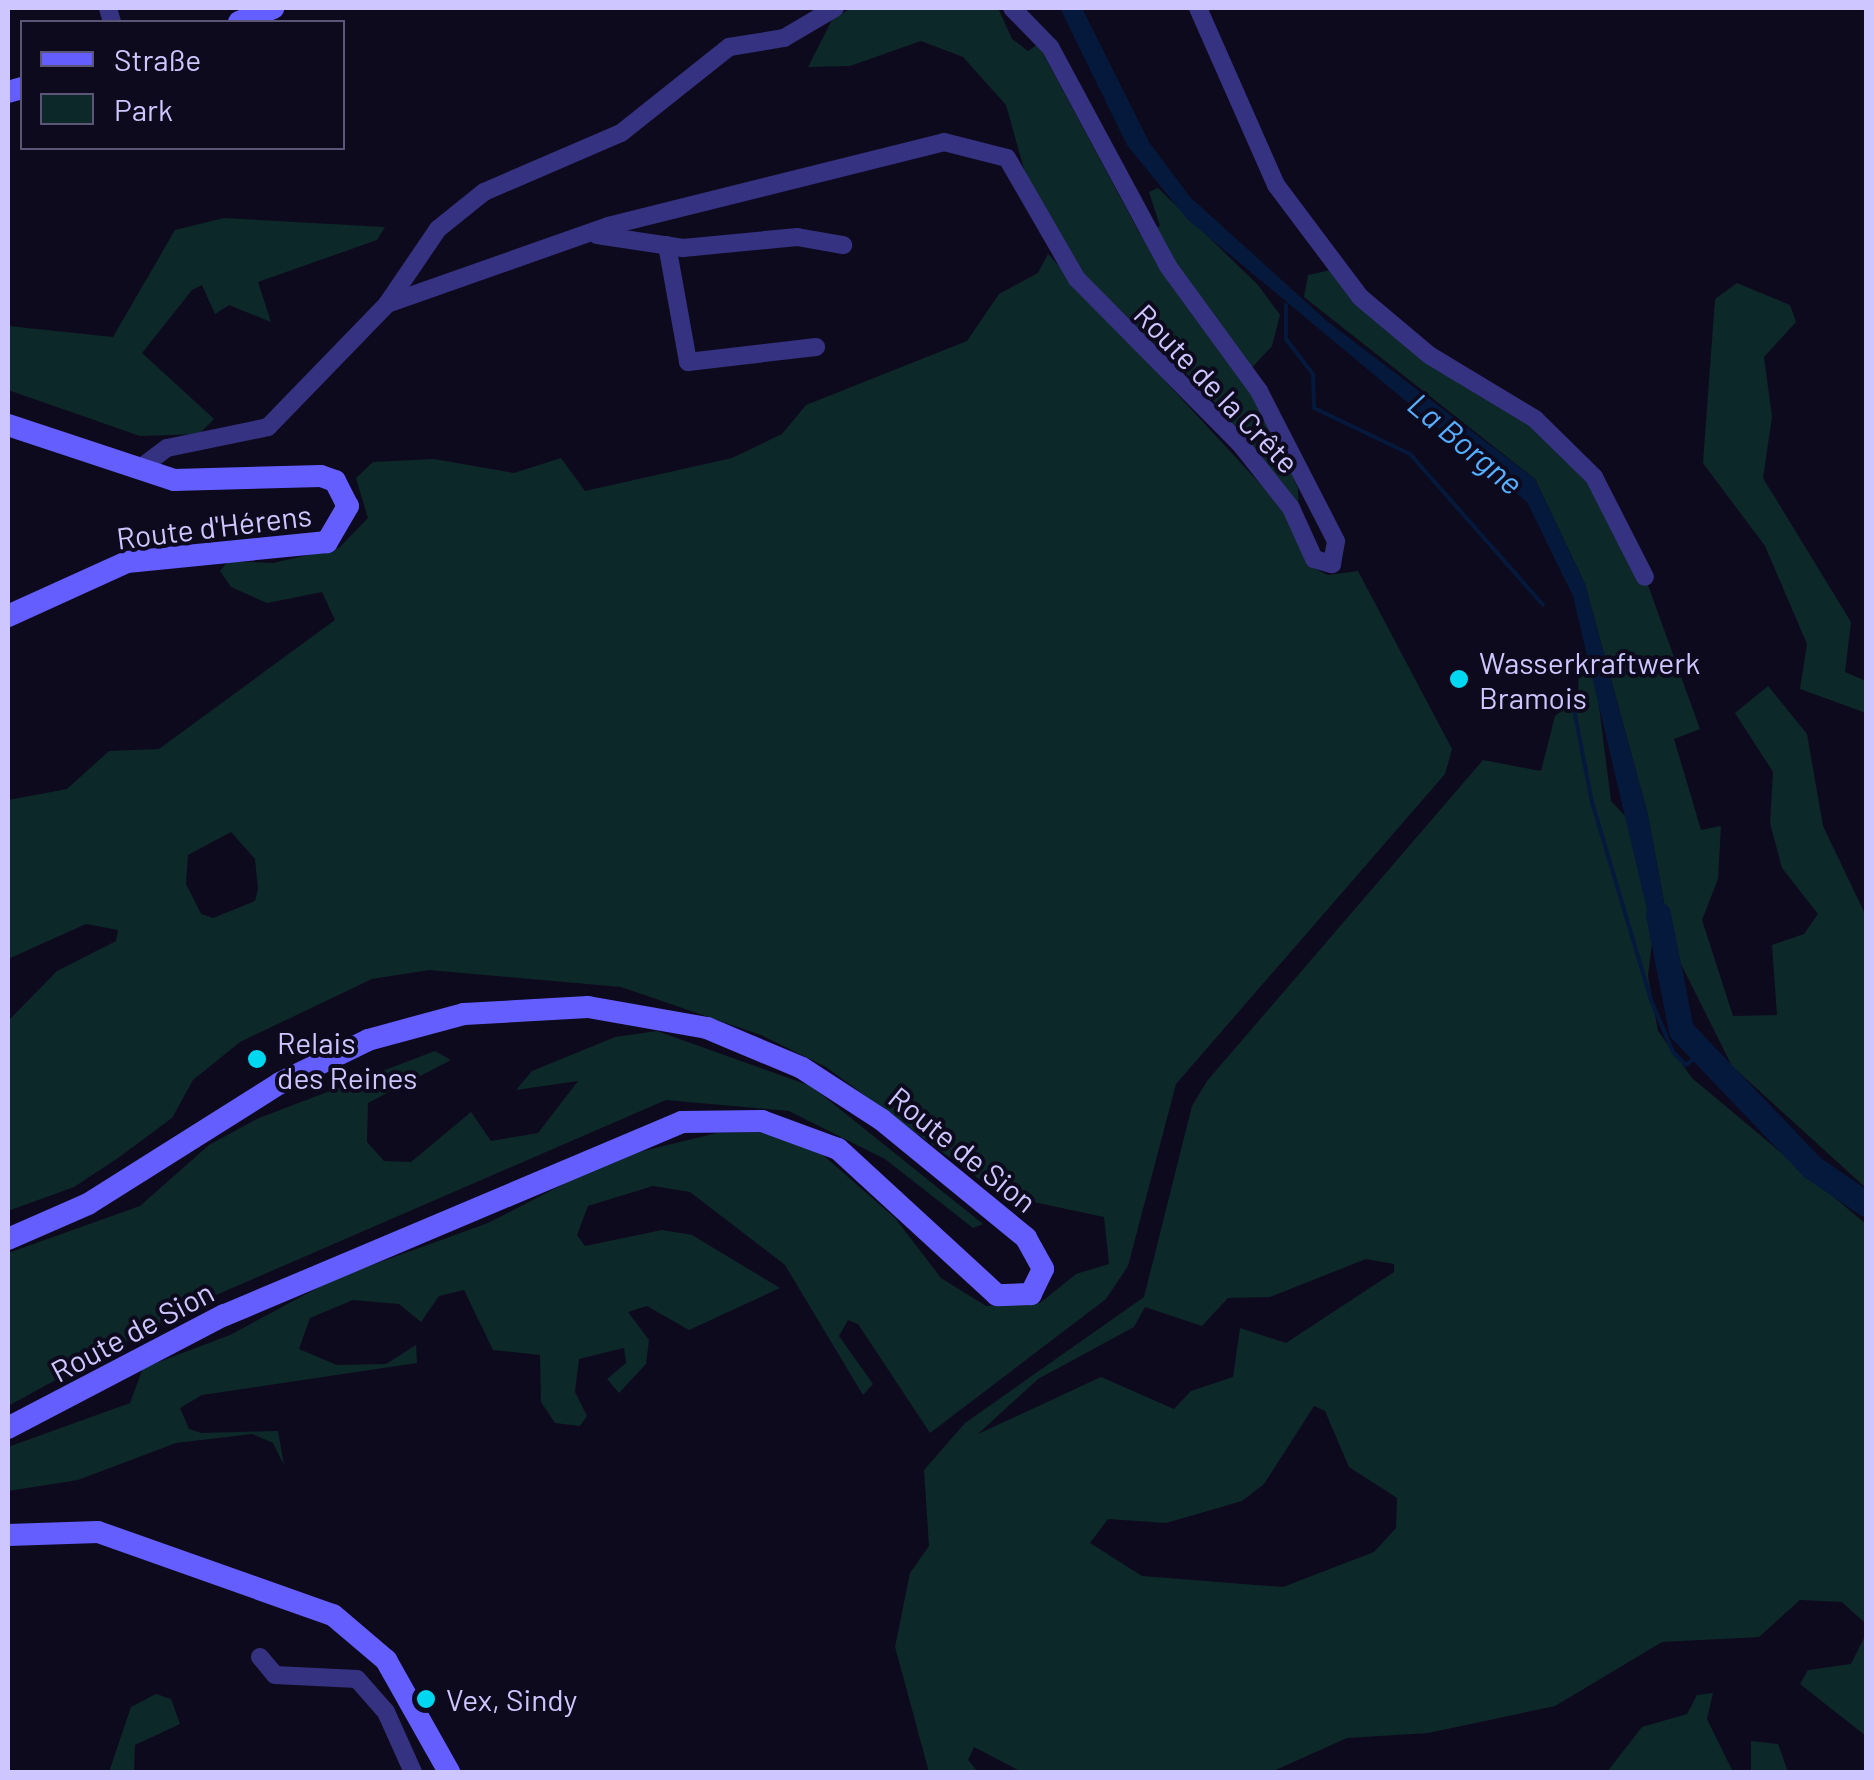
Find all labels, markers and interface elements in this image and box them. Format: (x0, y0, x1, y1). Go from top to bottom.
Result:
legend (20, 20, 345, 150)
text: Straße (114, 41, 201, 77)
text: Park (114, 91, 173, 127)
street label: Route de la Crête (1127, 296, 1307, 480)
water label: La Borgne (1401, 384, 1531, 502)
street label: Route d'Hérens (114, 496, 314, 556)
place label: Wasserkraftwerk Bramois (1479, 644, 1700, 714)
marker: Wasserkraftwerk Bramois (1448, 668, 1470, 690)
place label: Relais des Reines (277, 1024, 418, 1094)
marker: Relais des Reines (246, 1048, 268, 1070)
street label: Route de Sion (882, 1079, 1044, 1219)
street label: Route de Sion (44, 1273, 220, 1389)
place label: Vex, Sindy (446, 1681, 577, 1717)
marker: Vex, Sindy (415, 1688, 437, 1710)

